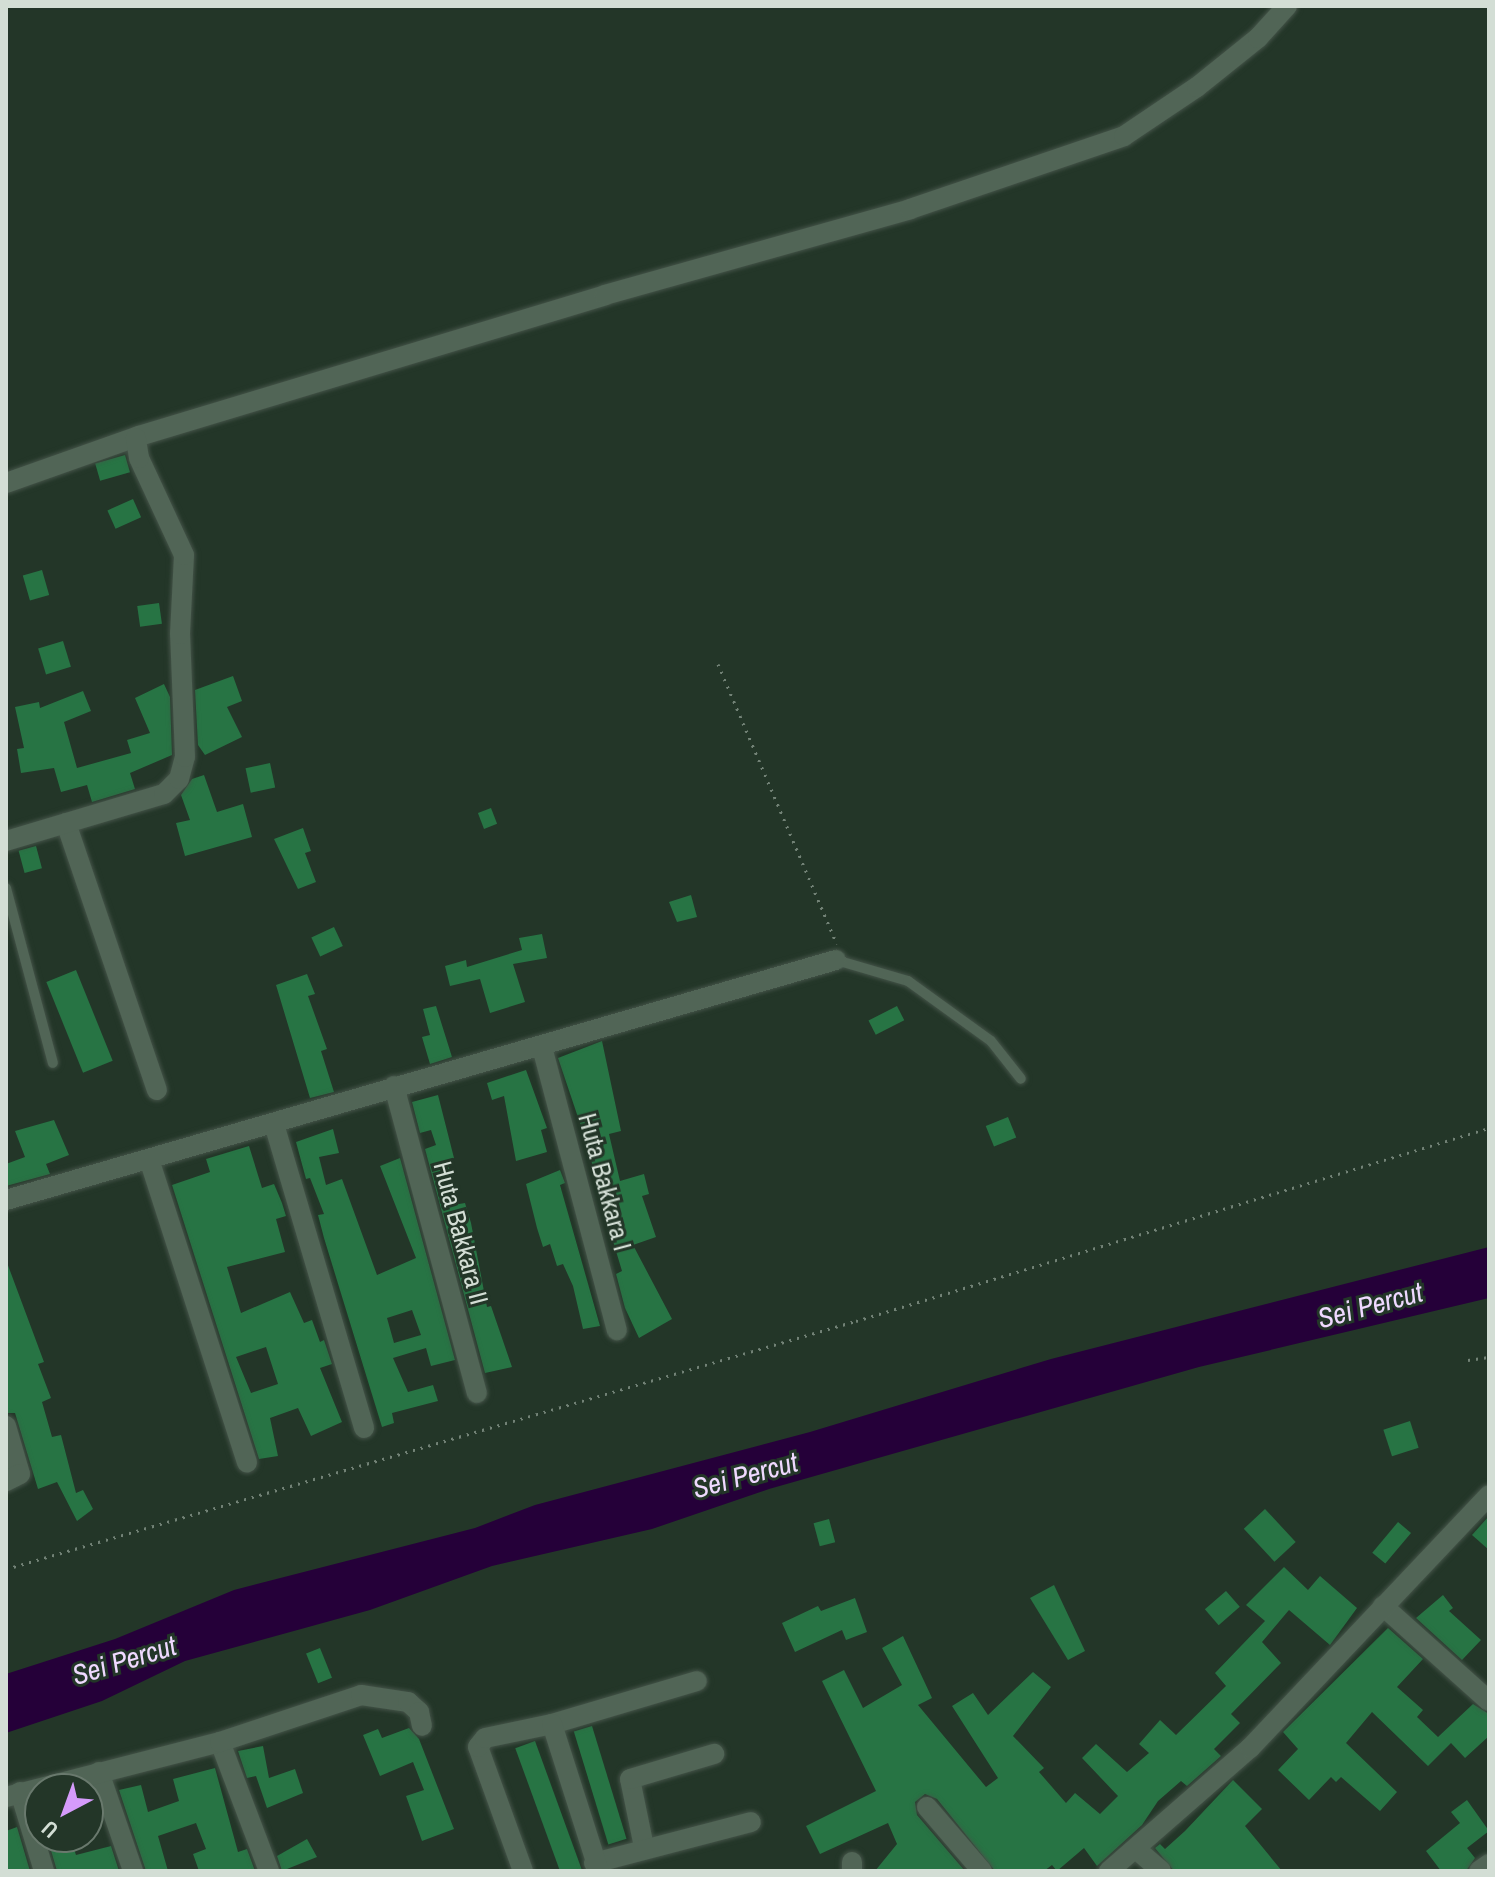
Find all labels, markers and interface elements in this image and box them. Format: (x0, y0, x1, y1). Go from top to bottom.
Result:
street label: Huta Bakkara I (572, 1110, 638, 1254)
street label: Huta Bakkara II (427, 1158, 495, 1308)
water label: Sei Percut (1314, 1275, 1426, 1335)
water label: Sei Percut (689, 1445, 801, 1505)
water label: Sei Percut (68, 1628, 180, 1692)
north arrow (24, 1773, 104, 1853)
text: U (35, 1814, 64, 1845)

